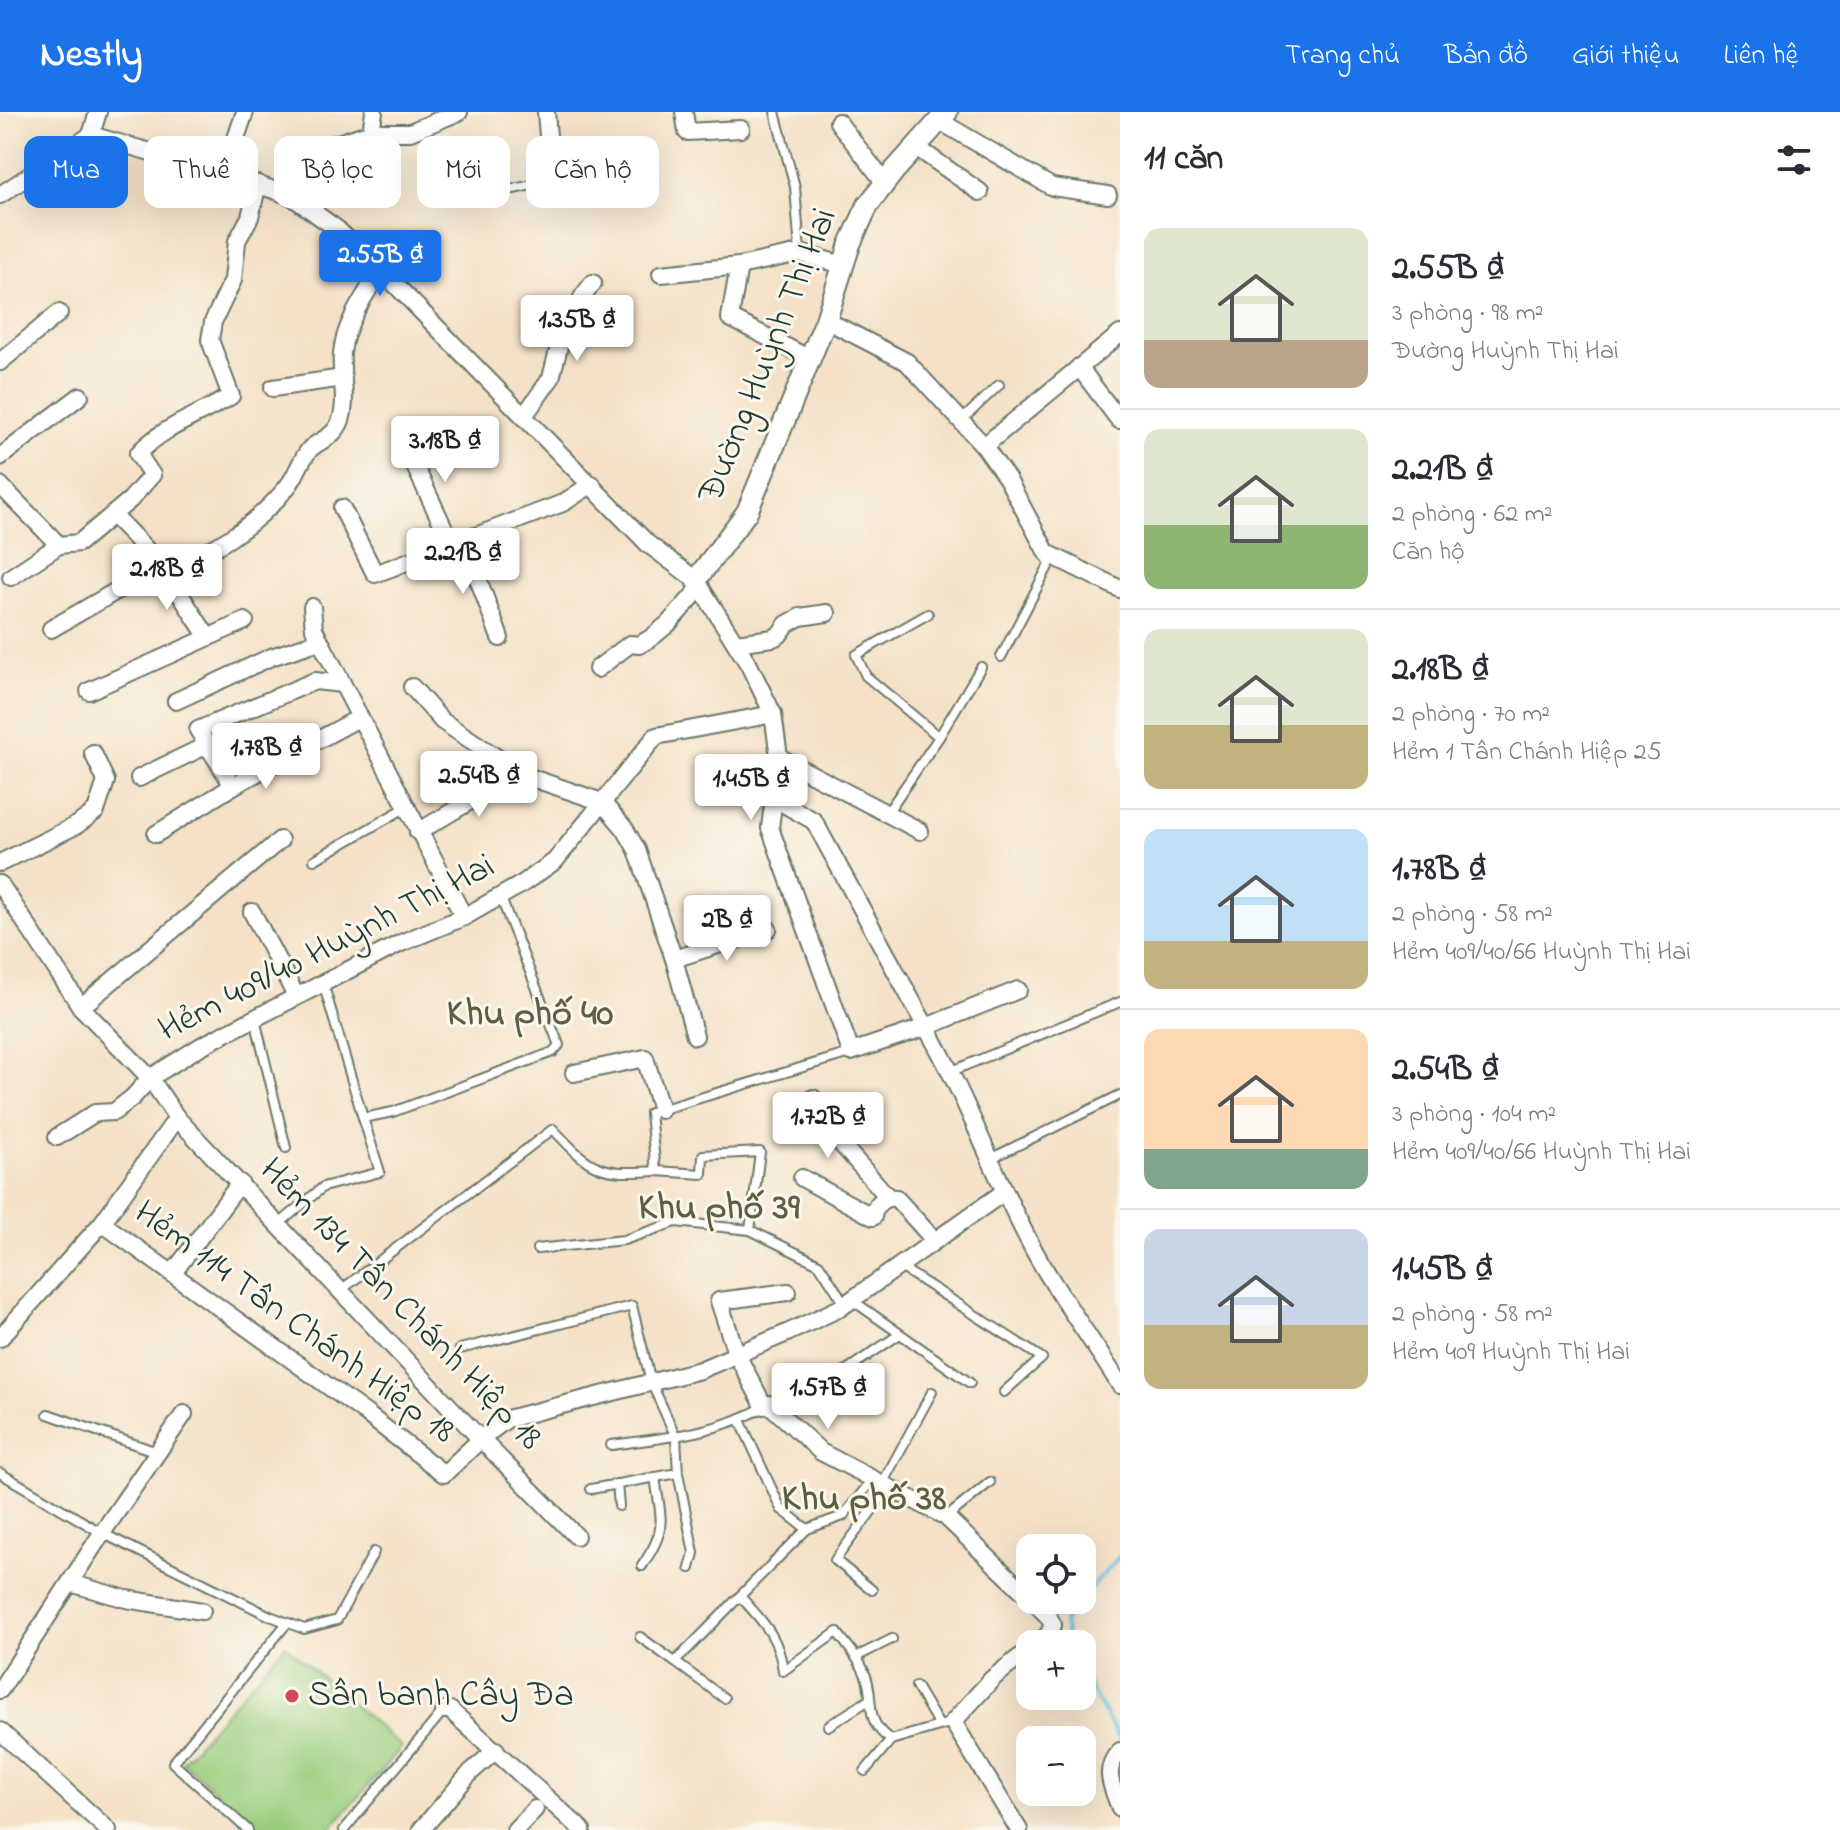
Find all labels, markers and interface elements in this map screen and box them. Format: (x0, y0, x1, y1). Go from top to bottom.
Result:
text: Nestly (40, 28, 142, 84)
text: Trang chủ (1285, 36, 1400, 77)
text: Bản đồ (1444, 36, 1528, 77)
text: Giới thiệu (1572, 36, 1679, 77)
text: Liên hệ (1723, 36, 1800, 77)
text: 11 căn (1144, 135, 1223, 185)
chip: Mua (24, 136, 128, 208)
chip: Thuê (144, 136, 258, 208)
chip: Bộ lọc (274, 136, 401, 208)
chip: Mới (417, 136, 510, 208)
chip: Căn hộ (526, 136, 659, 208)
icon: filters (1772, 138, 1816, 182)
street label: Đường Huỳnh Thị Hai (685, 201, 852, 512)
pin: 2.55B ₫ (306, 230, 454, 298)
text: 2.55B ₫ (337, 237, 423, 275)
text: 2.55B ₫ (1392, 245, 1504, 295)
icon: home (1208, 260, 1304, 356)
pin: 1.35B ₫ (503, 295, 651, 363)
text: 3 phòng · 98 m² (1392, 295, 1544, 333)
text: 1.35B ₫ (539, 302, 615, 340)
text: Đường Huỳnh Thị Hai (1392, 333, 1619, 371)
pin: 3.18B ₫ (371, 416, 519, 484)
text: 3.18B ₫ (409, 423, 481, 461)
text: 2.21B ₫ (1392, 446, 1493, 496)
icon: home (1208, 461, 1304, 557)
text: 2 phòng · 62 m² (1392, 496, 1552, 534)
pin: 2.21B ₫ (389, 528, 537, 596)
text: Căn hộ (1392, 534, 1464, 572)
text: 2.21B ₫ (424, 535, 502, 573)
pin: 2.18B ₫ (93, 544, 241, 612)
text: 2.18B ₫ (130, 551, 204, 589)
text: 2.18B ₫ (1392, 646, 1489, 696)
icon: home (1208, 661, 1304, 757)
text: 2 phòng · 70 m² (1392, 696, 1550, 734)
pin: 1.78B ₫ (192, 723, 340, 791)
text: 1.78B ₫ (230, 730, 302, 768)
text: Hẻm 1 Tân Chánh Hiệp 25 (1392, 734, 1662, 772)
pin: 2.54B ₫ (405, 751, 553, 819)
pin: 1.45B ₫ (677, 754, 825, 822)
text: 2.54B ₫ (438, 758, 520, 796)
text: 1.45B ₫ (713, 761, 789, 799)
street label: Hẻm 409/40 Huỳnh Thị Hai (150, 841, 504, 1057)
text: 1.78B ₫ (1392, 846, 1486, 896)
icon: home (1208, 861, 1304, 957)
pin: 2B ₫ (680, 895, 774, 963)
text: 2 phòng · 58 m² (1392, 896, 1553, 934)
text: 2B ₫ (702, 902, 752, 940)
text: Hẻm 409/40/66 Huỳnh Thị Hai (1392, 934, 1691, 972)
district label: Khu phố 40 (447, 987, 613, 1043)
text: 2.54B ₫ (1392, 1046, 1499, 1096)
icon: home (1208, 1061, 1304, 1157)
pin: 1.72B ₫ (754, 1092, 902, 1160)
text: 3 phòng · 104 m² (1392, 1096, 1556, 1134)
text: 1.72B ₫ (791, 1099, 865, 1137)
text: Hẻm 409/40/66 Huỳnh Thị Hai (1392, 1134, 1691, 1172)
street label: Hẻm 134 Tân Chánh Hiệp 18 (246, 1147, 554, 1463)
district label: Khu phố 39 (638, 1181, 800, 1237)
street label: Hẻm 114 Tân Chánh Hiệp 18 (122, 1188, 466, 1458)
text: 1.45B ₫ (1392, 1246, 1492, 1296)
icon: home (1208, 1261, 1304, 1357)
text: 2 phòng · 58 m² (1392, 1296, 1553, 1334)
text: Hẻm 409 Huỳnh Thị Hai (1392, 1334, 1630, 1372)
pin: 1.57B ₫ (754, 1363, 902, 1431)
text: 1.57B ₫ (790, 1370, 866, 1408)
district label: Khu phố 38 (782, 1472, 946, 1528)
map controls (1016, 1534, 1096, 1806)
button: locate (1016, 1534, 1096, 1614)
button: + (1016, 1630, 1096, 1710)
place label: Sân banh Cây Đa (308, 1670, 574, 1723)
marker: Sân banh Cây Đa (283, 1687, 301, 1705)
button: − (1016, 1726, 1096, 1806)

